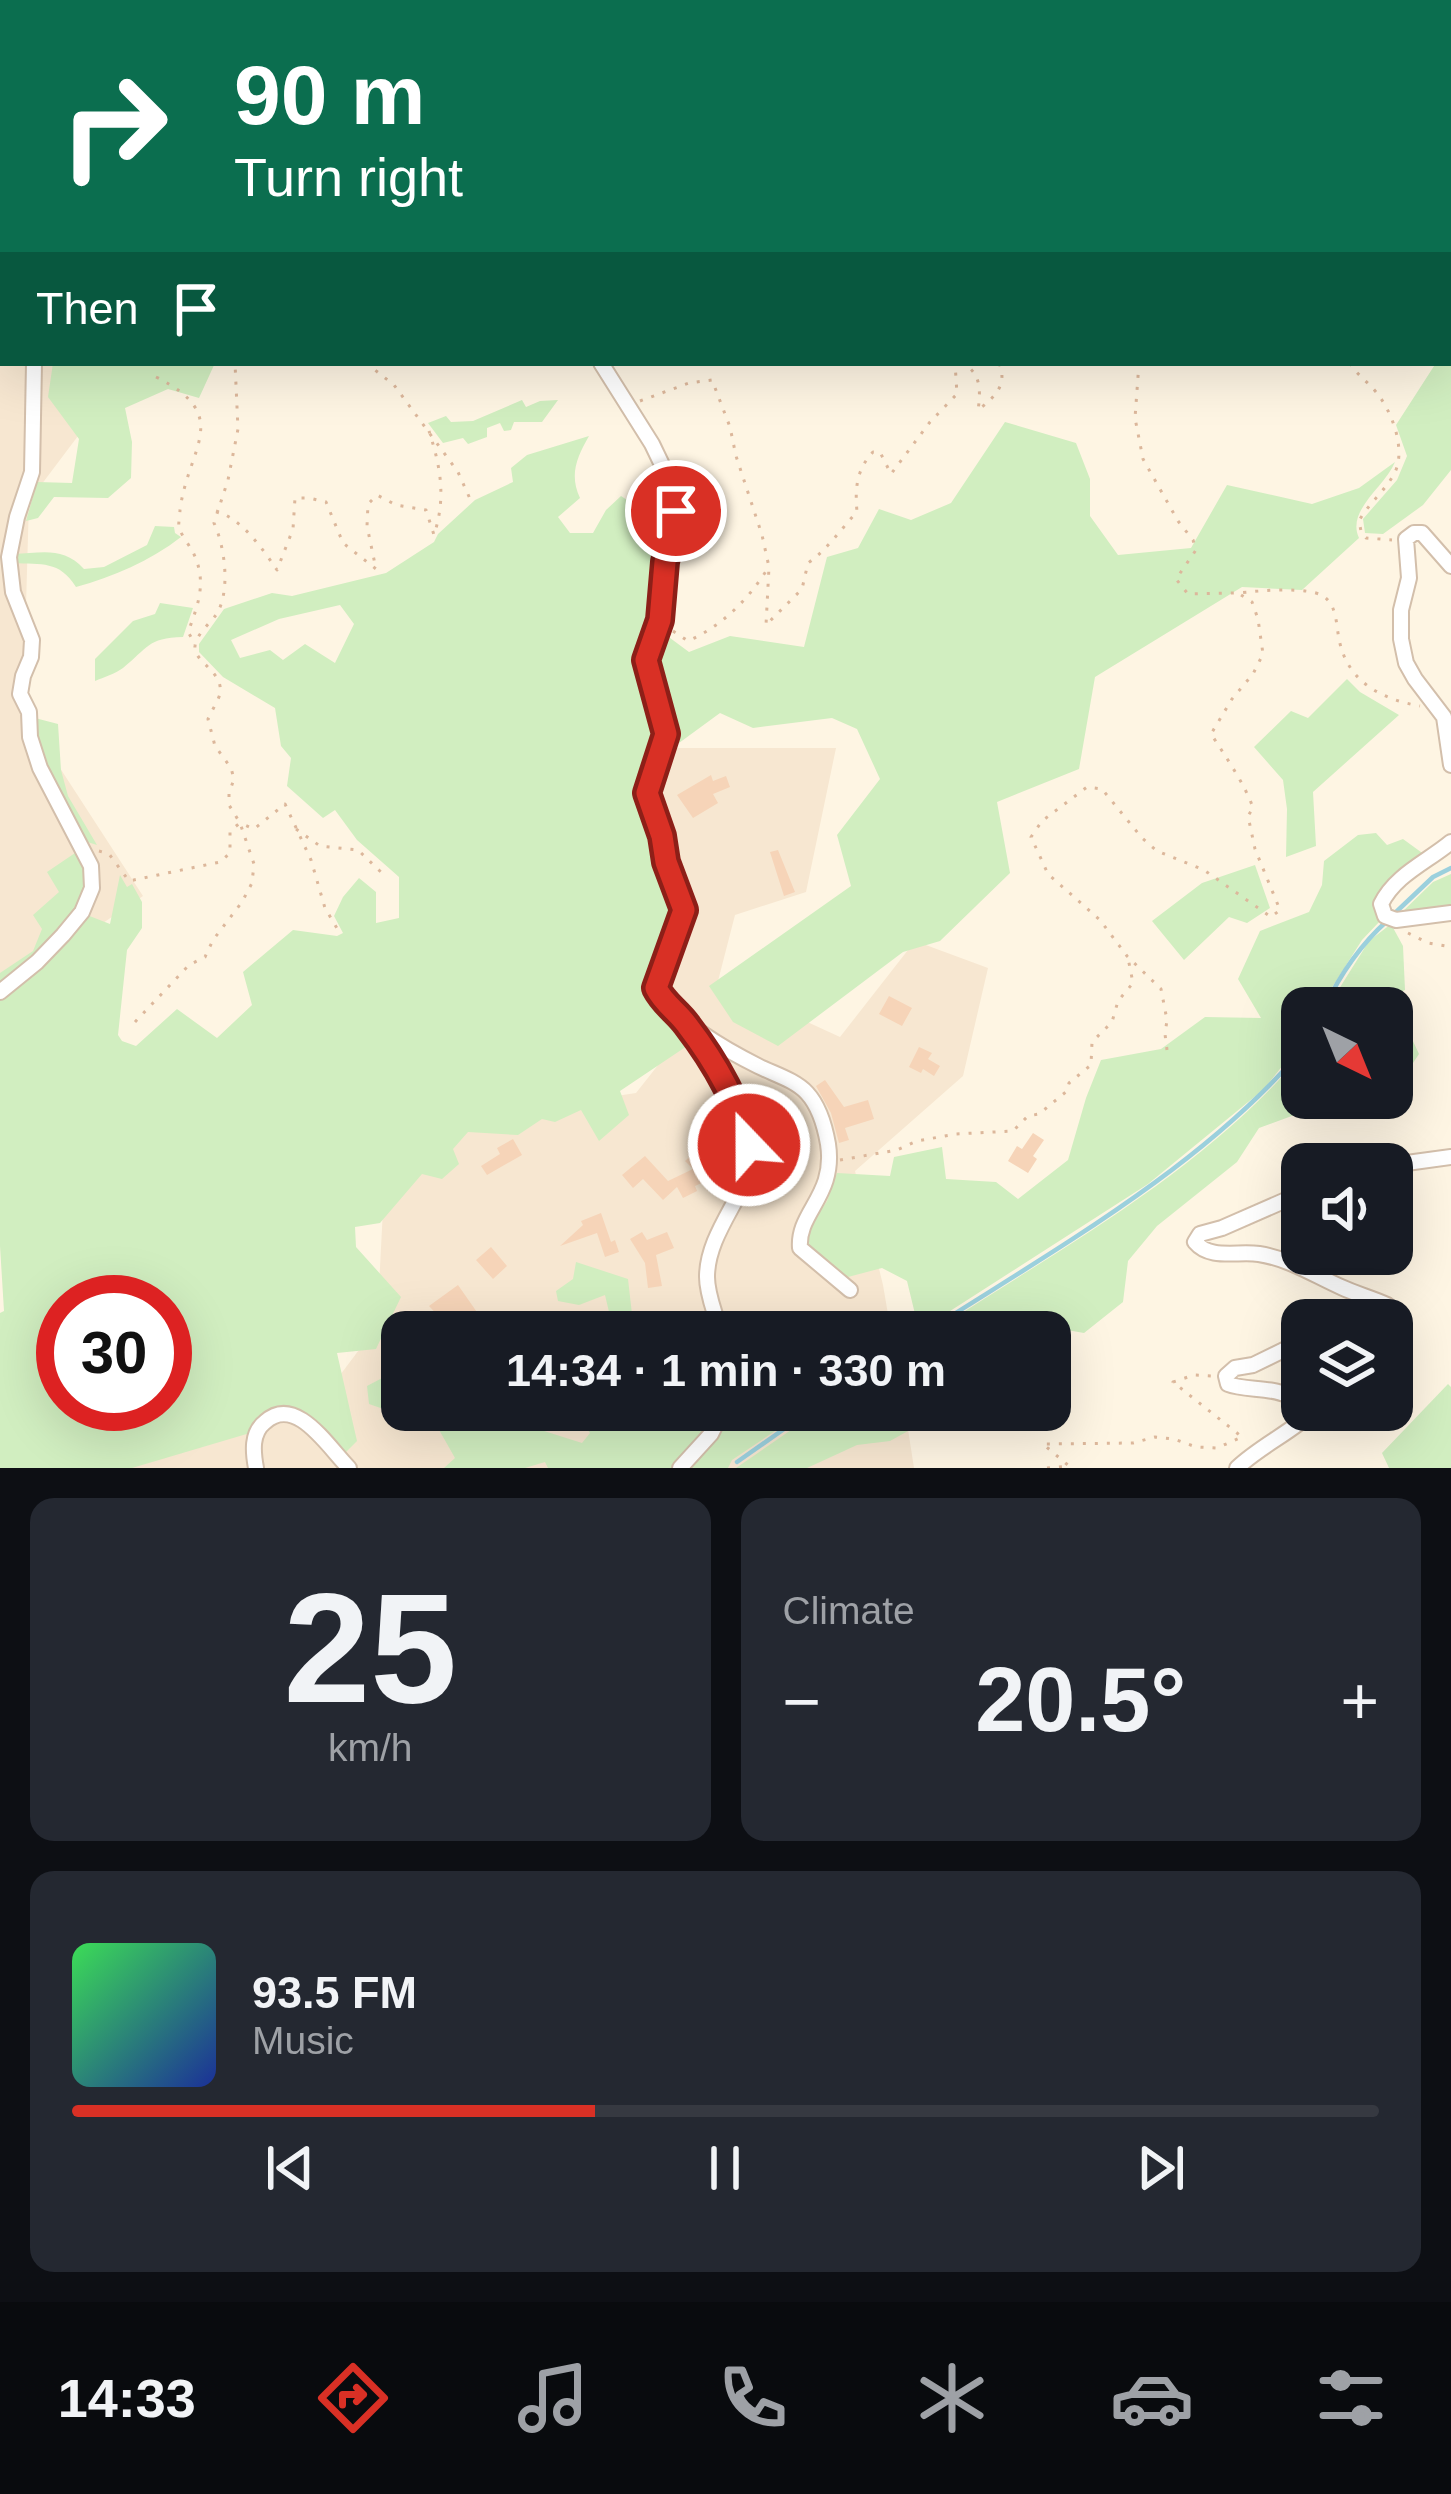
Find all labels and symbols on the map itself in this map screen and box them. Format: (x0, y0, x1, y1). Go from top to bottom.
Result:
pin (625, 460, 727, 562)
north arrow (1281, 987, 1413, 1119)
position arrow (686, 1082, 812, 1208)
speed limit sign: 30 (36, 1275, 192, 1431)

